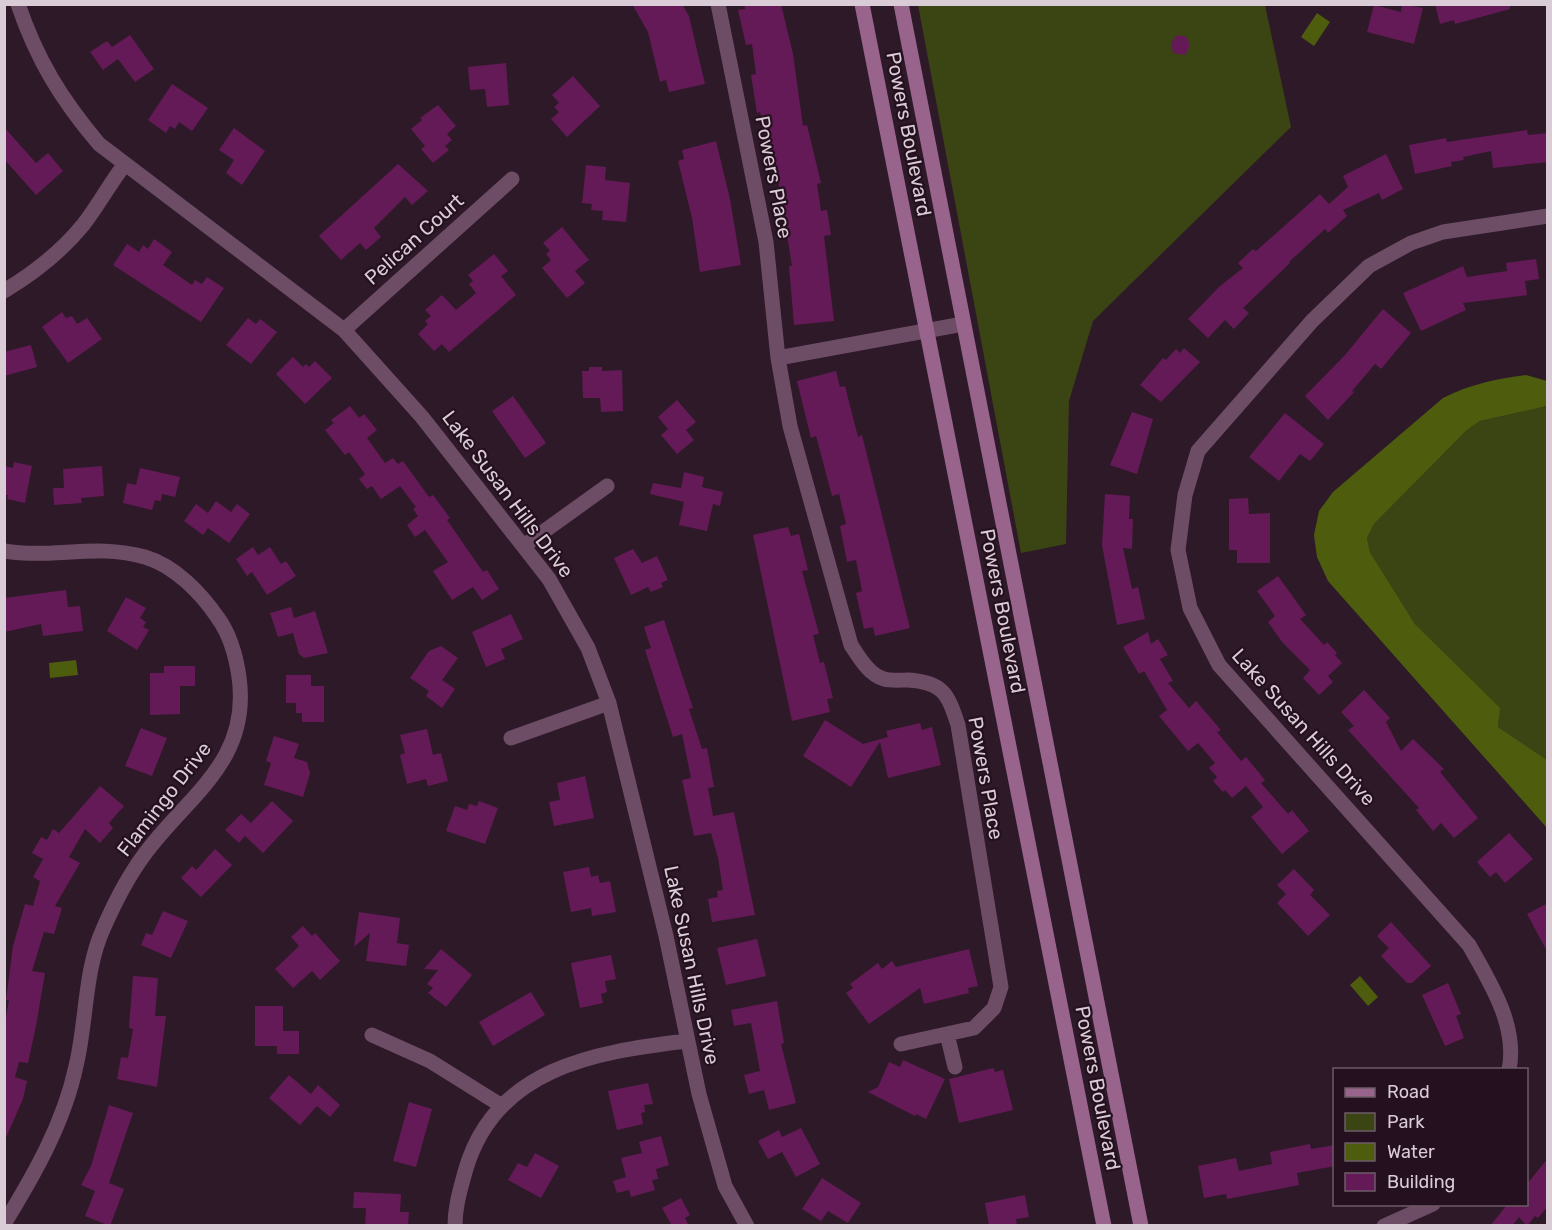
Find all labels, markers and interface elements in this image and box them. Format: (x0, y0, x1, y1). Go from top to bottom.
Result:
street label: Powers Boulevard (881, 50, 937, 218)
street label: Powers Place (750, 114, 798, 240)
street label: Pelican Court (360, 188, 469, 290)
street label: Lake Susan Hills Drive (437, 406, 579, 582)
street label: Powers Boulevard (975, 527, 1031, 695)
street label: Lake Susan Hills Drive (1227, 644, 1381, 810)
street label: Powers Place (963, 715, 1009, 841)
street label: Flamingo Drive (112, 737, 216, 861)
street label: Lake Susan Hills Drive (659, 863, 725, 1067)
street label: Powers Boulevard (1070, 1004, 1126, 1172)
legend (1333, 1068, 1528, 1206)
text: Road (1387, 1081, 1430, 1103)
text: Park (1387, 1111, 1425, 1133)
text: Water (1387, 1141, 1435, 1163)
text: Building (1387, 1171, 1455, 1193)

